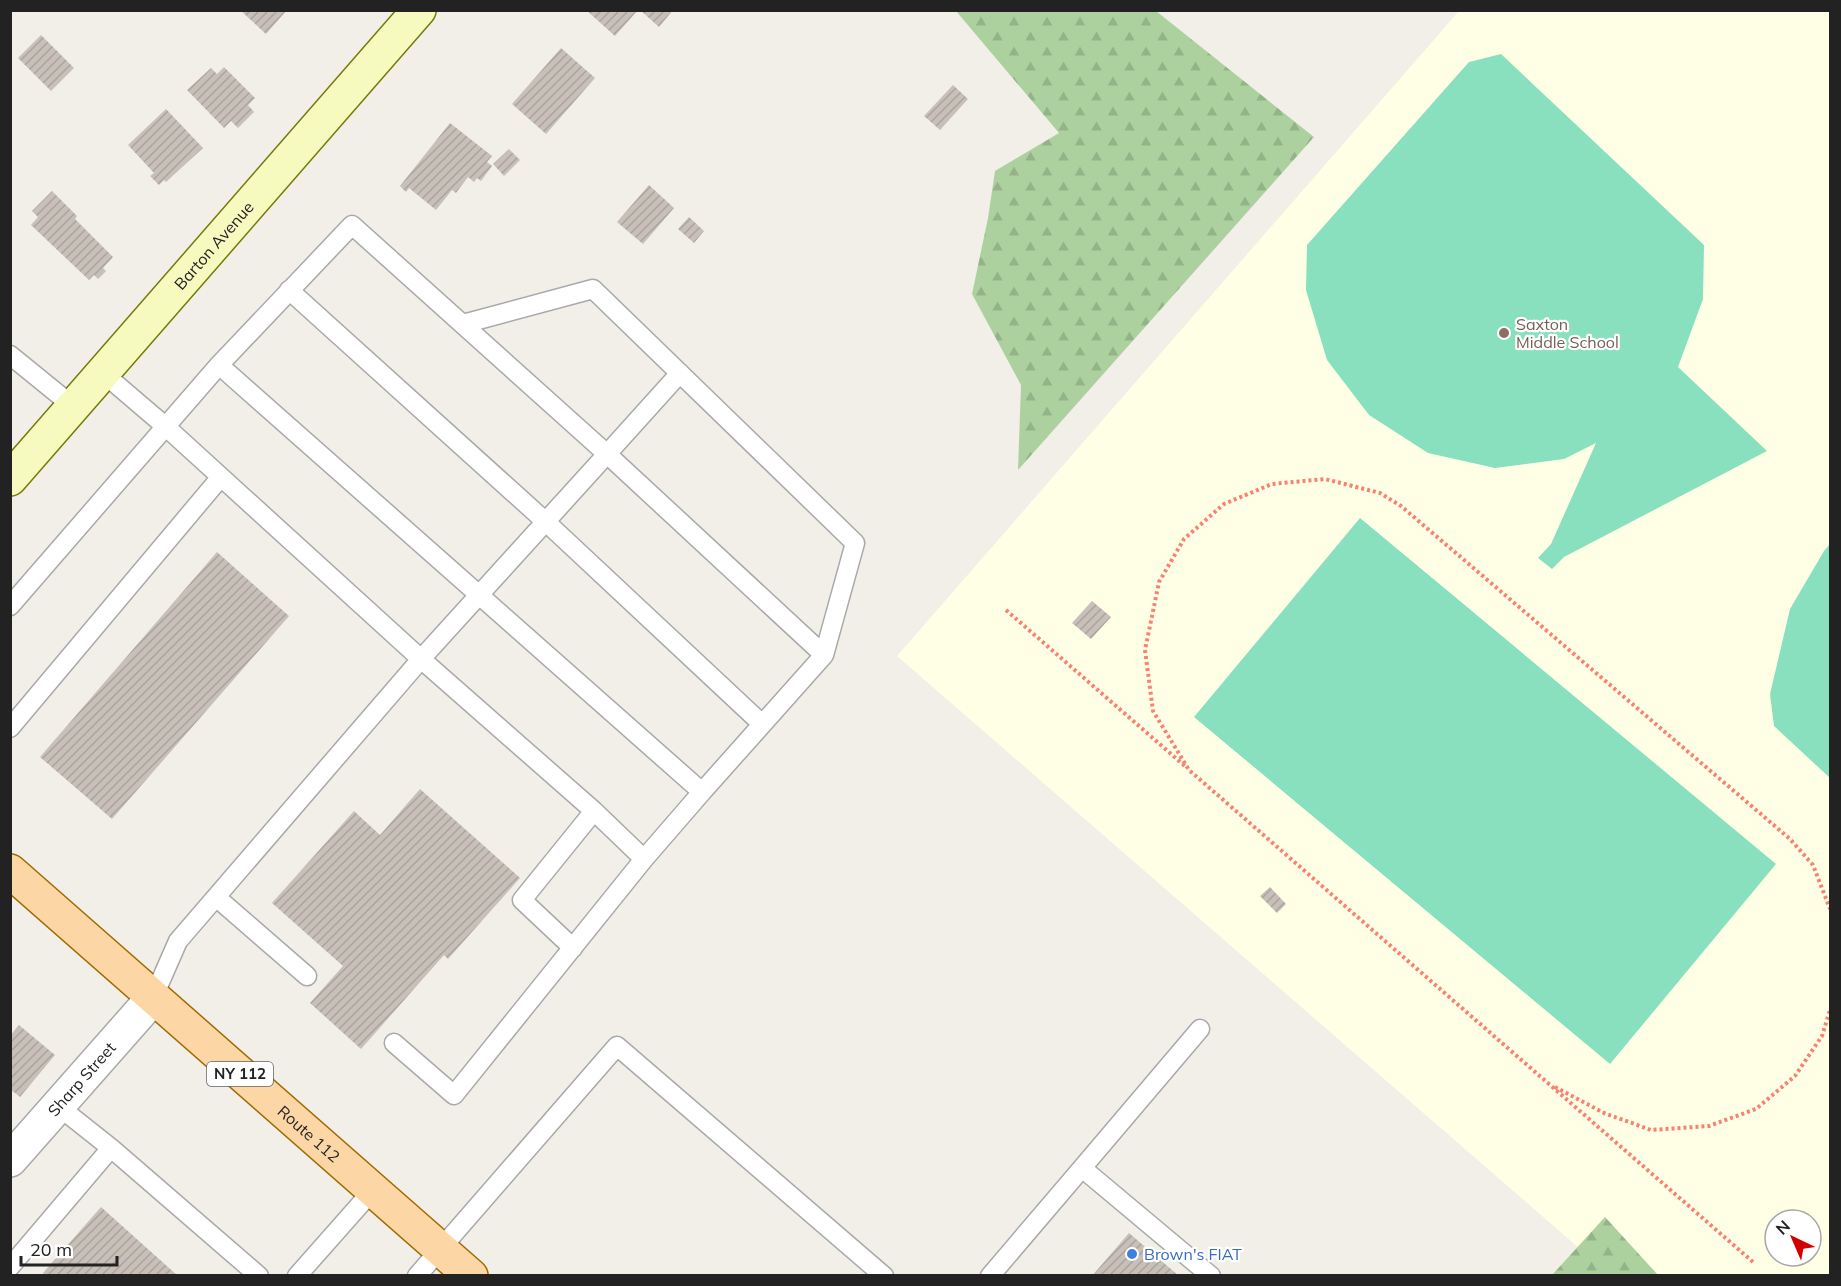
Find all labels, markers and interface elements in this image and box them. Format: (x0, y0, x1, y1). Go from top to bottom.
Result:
street label: Barton Avenue (170, 197, 258, 294)
place label: Saxton Middle School (1516, 314, 1619, 352)
marker: Saxton Middle School (1497, 326, 1511, 340)
street label: Sharp Street (43, 1037, 120, 1120)
road number: NY 112 (207, 1062, 273, 1086)
street label: Route 112 (274, 1101, 344, 1166)
north arrow (1763, 1208, 1823, 1268)
text: N (1771, 1216, 1794, 1239)
scale bar (21, 1229, 117, 1267)
text: 20 m (30, 1238, 72, 1261)
place label: Brown's FIAT (1144, 1244, 1242, 1264)
marker: Brown's FIAT (1125, 1247, 1139, 1261)

